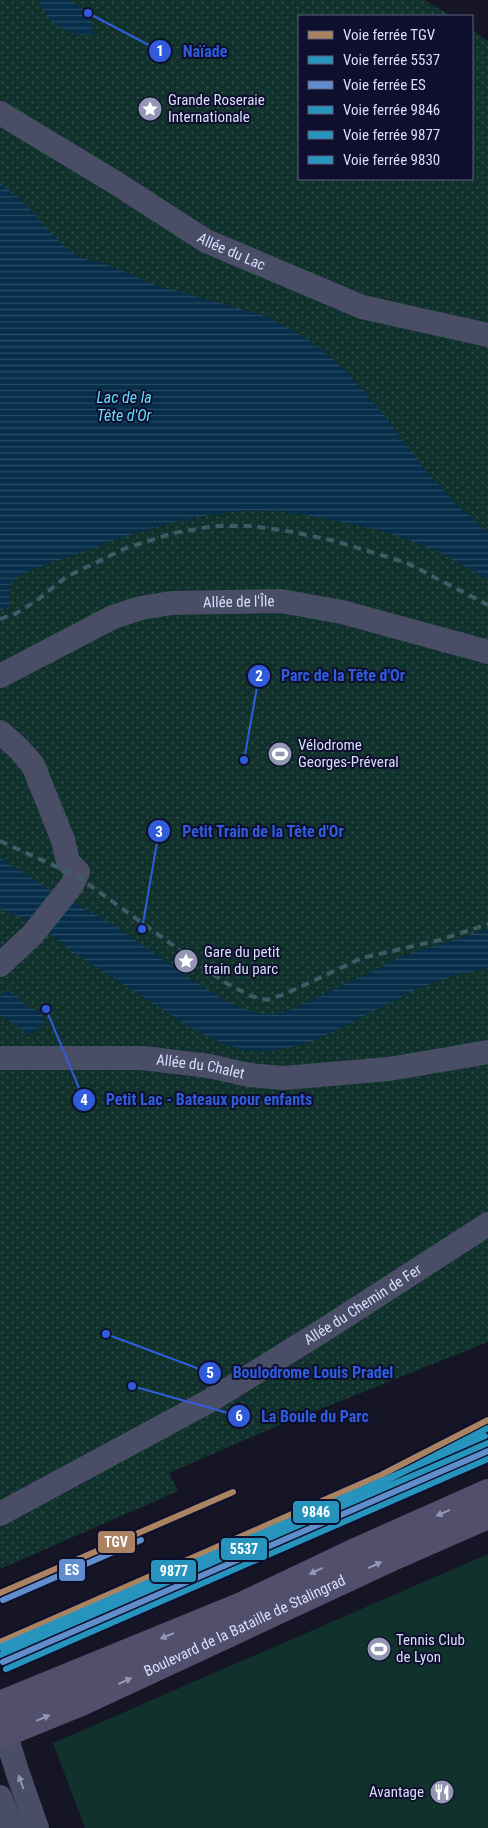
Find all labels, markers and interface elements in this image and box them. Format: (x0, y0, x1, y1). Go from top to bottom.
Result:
legend (298, 15, 473, 180)
text: Voie ferrée TGV (343, 26, 436, 44)
callout: Naïade (148, 36, 237, 67)
text: 1 (156, 42, 164, 60)
text: Naïade (183, 42, 228, 61)
text: Voie ferrée 5537 (343, 51, 440, 69)
text: Voie ferrée ES (343, 76, 426, 94)
place label: Grande Roseraie Internationale (168, 91, 265, 126)
place icon: Grande Roseraie Internationale (137, 96, 163, 122)
text: Voie ferrée 9846 (343, 101, 440, 119)
text: Voie ferrée 9877 (343, 126, 440, 144)
text: Voie ferrée 9830 (343, 151, 440, 169)
street label: Allée du Lac (194, 229, 268, 274)
water label: Lac de la Tête d'Or (96, 388, 153, 425)
street label: Allée de l'Île (203, 592, 275, 611)
callout: Parc de la Tête d'Or (246, 660, 416, 691)
text: Parc de la Tête d'Or (281, 666, 405, 685)
text: 2 (255, 667, 263, 685)
place label: Vélodrome Georges-Préveral (298, 736, 399, 771)
sports icon: Vélodrome Georges-Préveral (267, 741, 293, 767)
callout: Petit Train de la Tête d'Or (147, 816, 354, 847)
text: Petit Train de la Tête d'Or (182, 822, 344, 841)
text: 3 (155, 823, 163, 841)
place label: Gare du petit train du parc (204, 943, 280, 978)
place icon: Gare du petit train du parc (173, 948, 199, 974)
street label: Allée du Chalet (155, 1051, 246, 1083)
callout: Petit Lac - Bateaux pour enfants (71, 1084, 323, 1115)
text: Petit Lac - Bateaux pour enfants (106, 1090, 312, 1109)
text: 4 (80, 1091, 88, 1109)
street label: Allée du Chemin de Fer (301, 1260, 425, 1349)
callout: Boulodrome Louis Pradel (198, 1357, 404, 1388)
text: Boulodrome Louis Pradel (233, 1363, 393, 1382)
text: 5 (206, 1364, 214, 1382)
callout: La Boule du Parc (226, 1400, 379, 1431)
text: 6 (235, 1407, 243, 1425)
text: La Boule du Parc (261, 1407, 369, 1426)
line badge: 9846 (292, 1500, 340, 1524)
text: 9846 (302, 1504, 330, 1520)
one-way arrow (436, 1509, 450, 1517)
line badge: TGV (97, 1530, 136, 1554)
text: TGV (104, 1534, 128, 1550)
line badge: 5537 (220, 1537, 268, 1561)
text: 5537 (230, 1541, 258, 1557)
line badge: ES (58, 1558, 86, 1582)
line badge: 9877 (150, 1559, 197, 1583)
one-way arrow (367, 1561, 382, 1570)
text: ES (65, 1562, 80, 1578)
text: 9877 (160, 1563, 188, 1579)
one-way arrow (309, 1567, 323, 1575)
street label: Boulevard de la Bataille de Stalingrad (141, 1571, 348, 1680)
place label: Tennis Club de Lyon (396, 1631, 465, 1666)
one-way arrow (160, 1633, 174, 1641)
sports icon: Tennis Club de Lyon (366, 1636, 392, 1662)
one-way arrow (117, 1677, 132, 1685)
one-way arrow (36, 1713, 50, 1721)
one-way arrow (17, 1774, 25, 1789)
restaurant icon: Avantage (429, 1779, 455, 1805)
place label: Avantage (369, 1783, 424, 1801)

